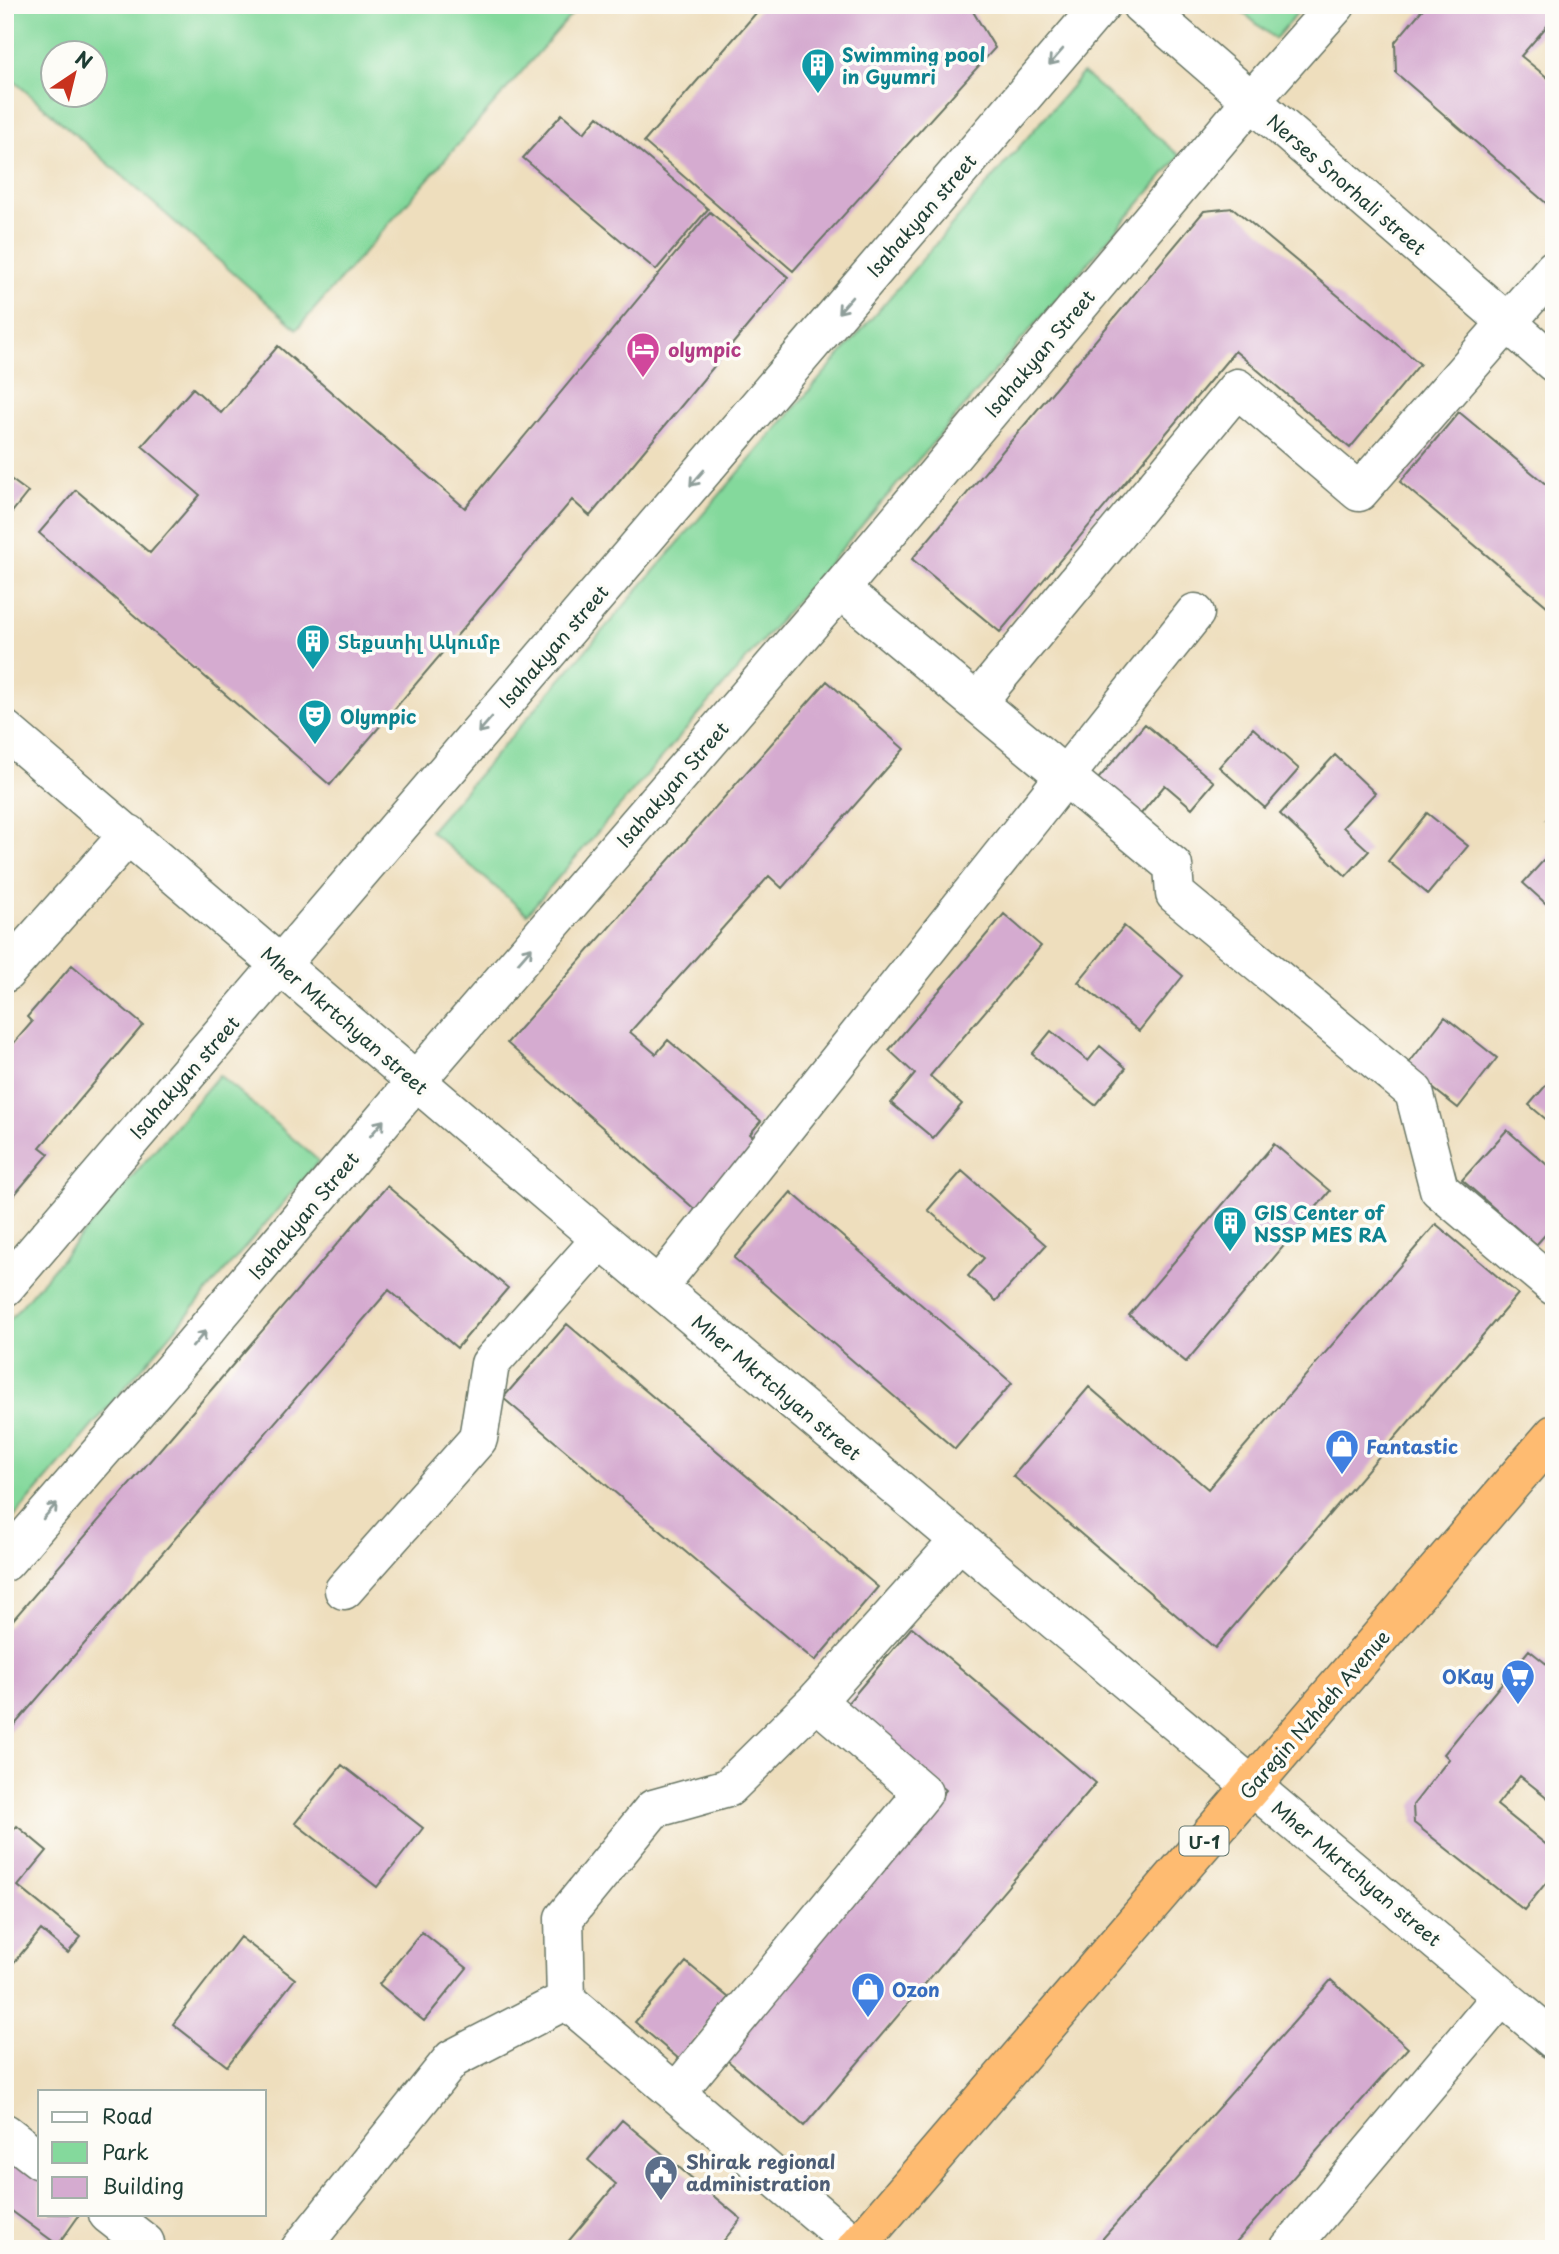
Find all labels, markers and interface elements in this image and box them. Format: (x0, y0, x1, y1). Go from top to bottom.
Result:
north arrow (38, 38, 108, 108)
place label: Swimming pool in Gyumri (842, 40, 986, 90)
text: N (70, 43, 99, 75)
building icon: Swimming pool in Gyumri (799, 46, 837, 95)
one-way arrow (1048, 48, 1064, 66)
street label: Nerses Snorhali street (1261, 107, 1433, 261)
street label: Isahakyan street (860, 147, 983, 283)
street label: Isahakyan Street (977, 283, 1101, 423)
one-way arrow (837, 295, 853, 313)
hotel icon: olympic (624, 330, 662, 379)
place label: olympic (668, 335, 741, 363)
one-way arrow (689, 468, 705, 486)
street label: Isahakyan street (492, 578, 615, 714)
building icon: Տեքստիլ Ակումբ (294, 622, 332, 671)
place label: Տեքստիլ Ակումբ (338, 627, 501, 655)
theatre icon: Olympic (296, 697, 334, 746)
place label: Olympic (340, 702, 416, 730)
street label: Isahakyan Street (609, 715, 735, 853)
one-way arrow (477, 716, 493, 734)
street label: Mher Mkrtchyan street (255, 939, 435, 1101)
one-way arrow (517, 946, 533, 964)
street label: Isahakyan street (123, 1009, 246, 1145)
one-way arrow (369, 1119, 385, 1137)
street label: Isahakyan Street (241, 1145, 365, 1285)
place label: GIS Center of NSSP MES RA (1254, 1198, 1387, 1248)
building icon: GIS Center of NSSP MES RA (1211, 1204, 1249, 1253)
street label: Mher Mkrtchyan street (686, 1308, 868, 1466)
one-way arrow (191, 1330, 207, 1348)
shop icon: Fantastic (1323, 1427, 1361, 1476)
place label: Fantastic (1366, 1432, 1458, 1460)
one-way arrow (42, 1502, 58, 1520)
street label: Garegin Nzhdeh Avenue (1232, 1623, 1396, 1805)
supermarket icon: OKay (1499, 1657, 1537, 1706)
place label: OKay (1442, 1662, 1494, 1690)
street label: Mher Mkrtchyan street (1266, 1794, 1448, 1952)
road number: Մ-1 (1180, 1826, 1228, 1856)
shop icon: Ozon (849, 1970, 887, 2019)
place label: Ozon (892, 1975, 940, 2003)
legend (38, 2090, 266, 2216)
text: Road (102, 2099, 153, 2131)
text: Park (102, 2135, 149, 2167)
place label: Shirak regional administration (686, 2147, 835, 2197)
public building icon: Shirak regional administration (642, 2153, 680, 2202)
text: Building (102, 2169, 184, 2201)

